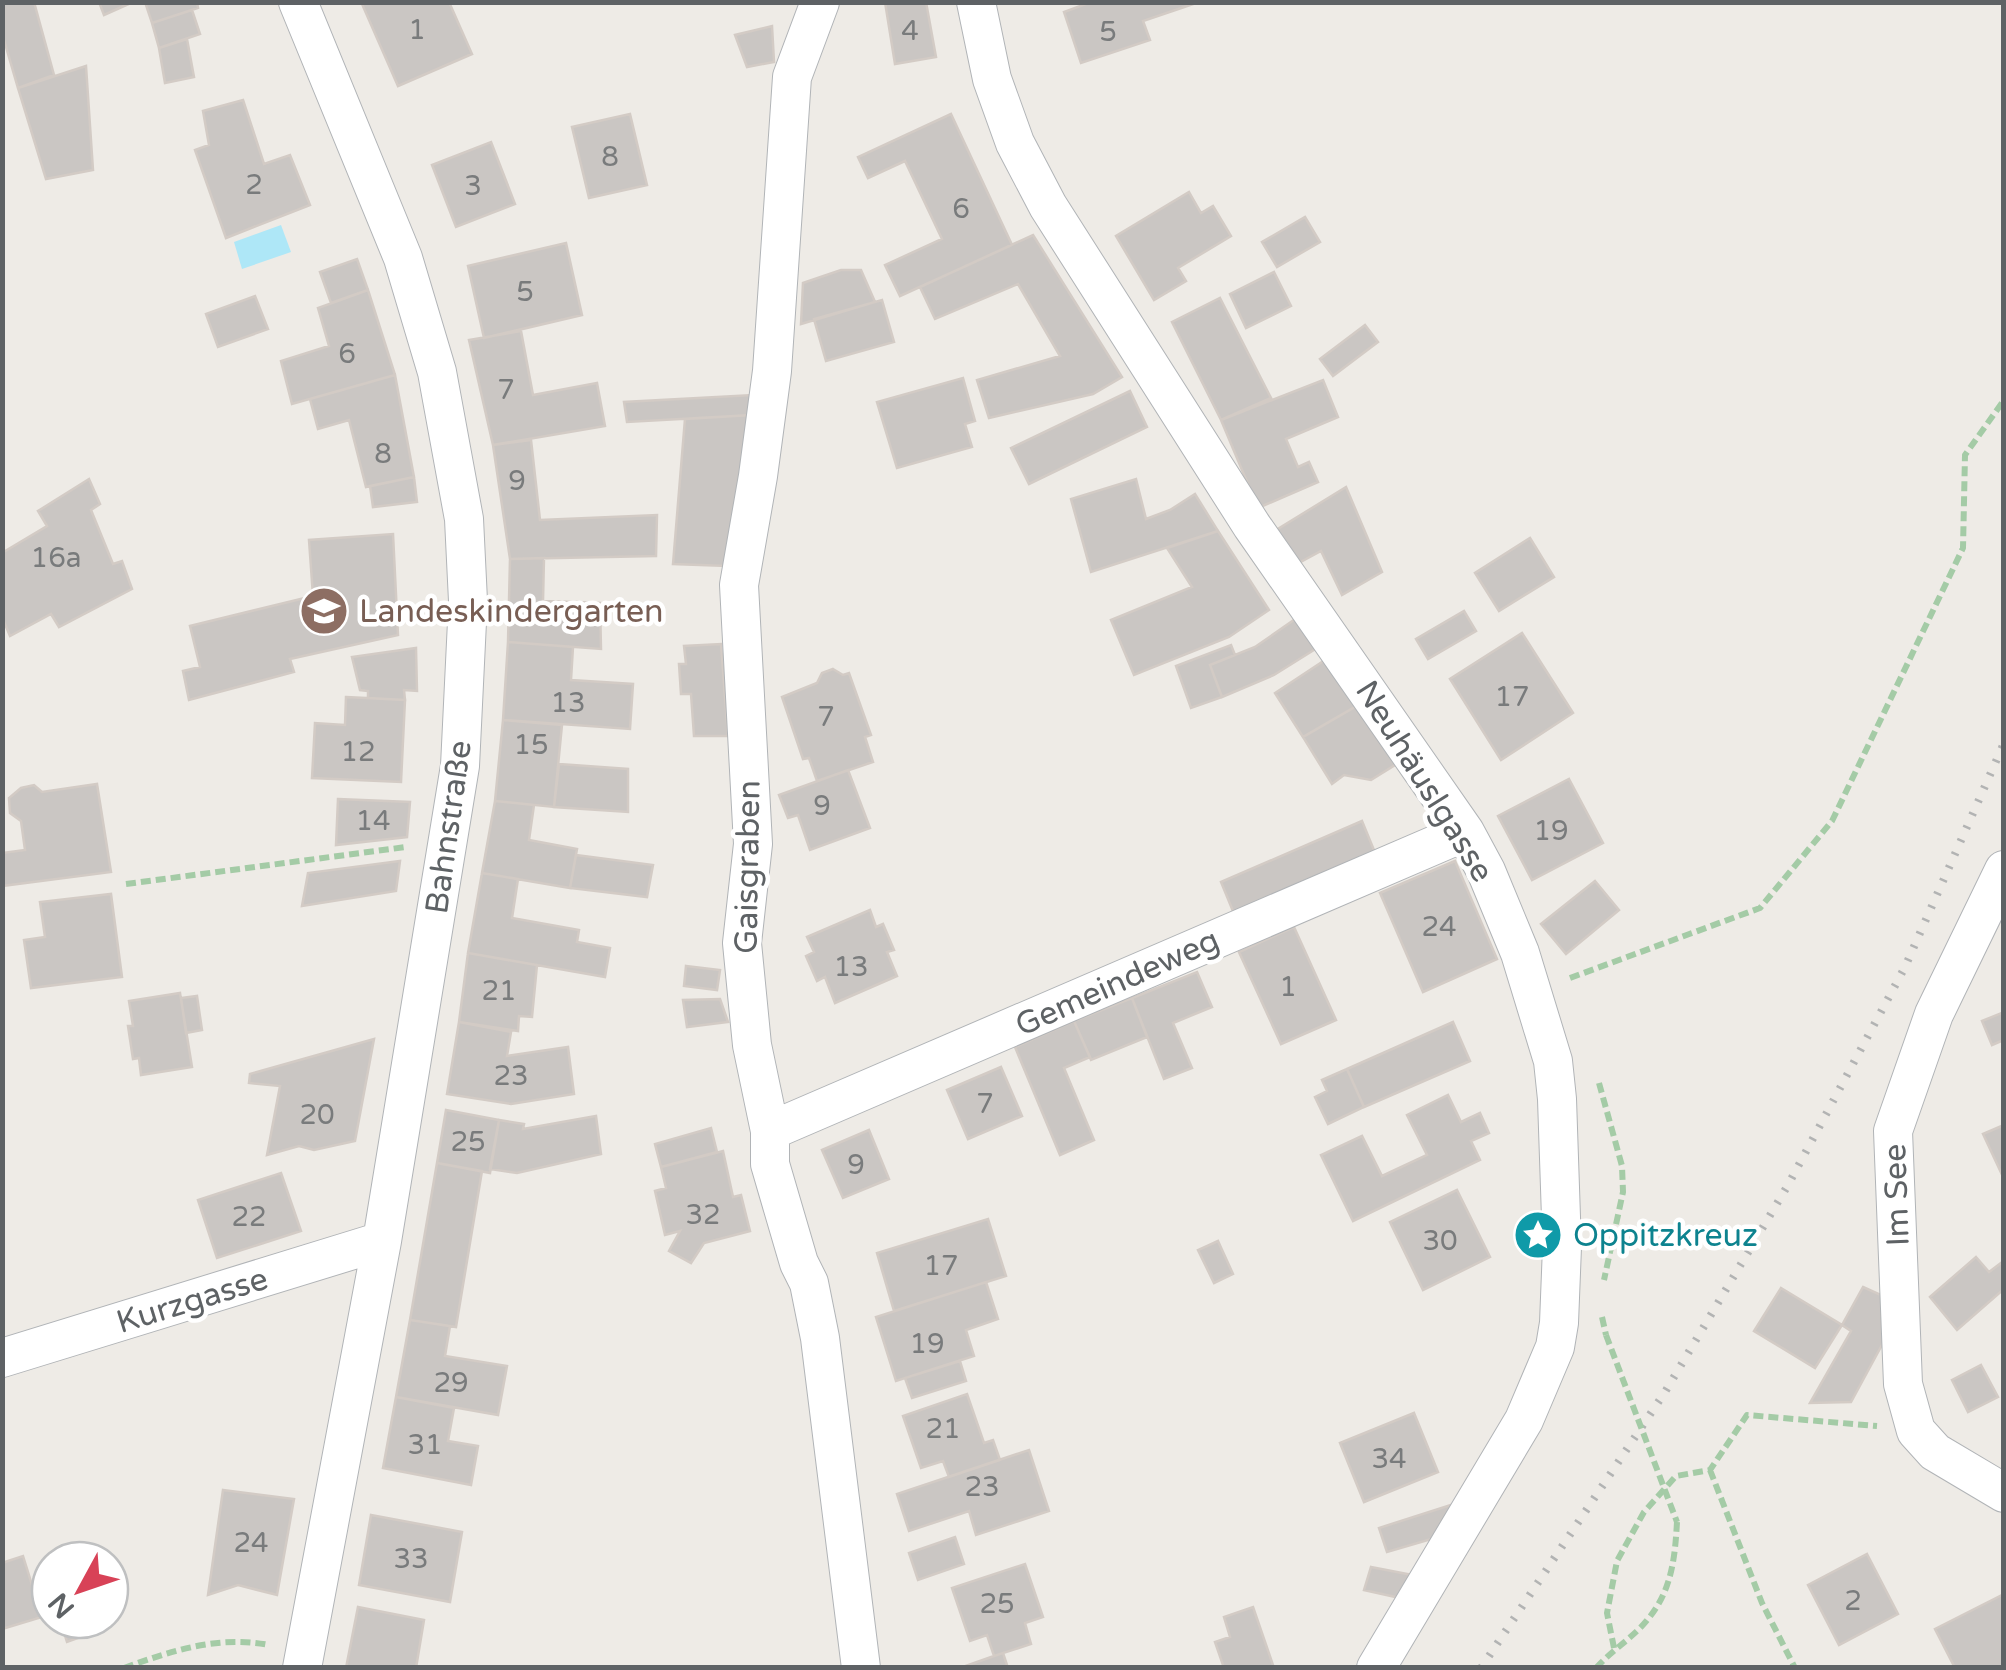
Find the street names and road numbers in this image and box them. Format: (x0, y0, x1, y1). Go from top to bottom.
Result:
street label: Neuhäuslgasse (1347, 674, 1501, 889)
street label: Bahnstraße (418, 738, 480, 916)
street label: Gaisgraben (727, 780, 769, 954)
street label: Gemeindeweg (1010, 921, 1225, 1045)
street label: Im See (1876, 1143, 1918, 1247)
street label: Kurzgasse (112, 1260, 273, 1342)

